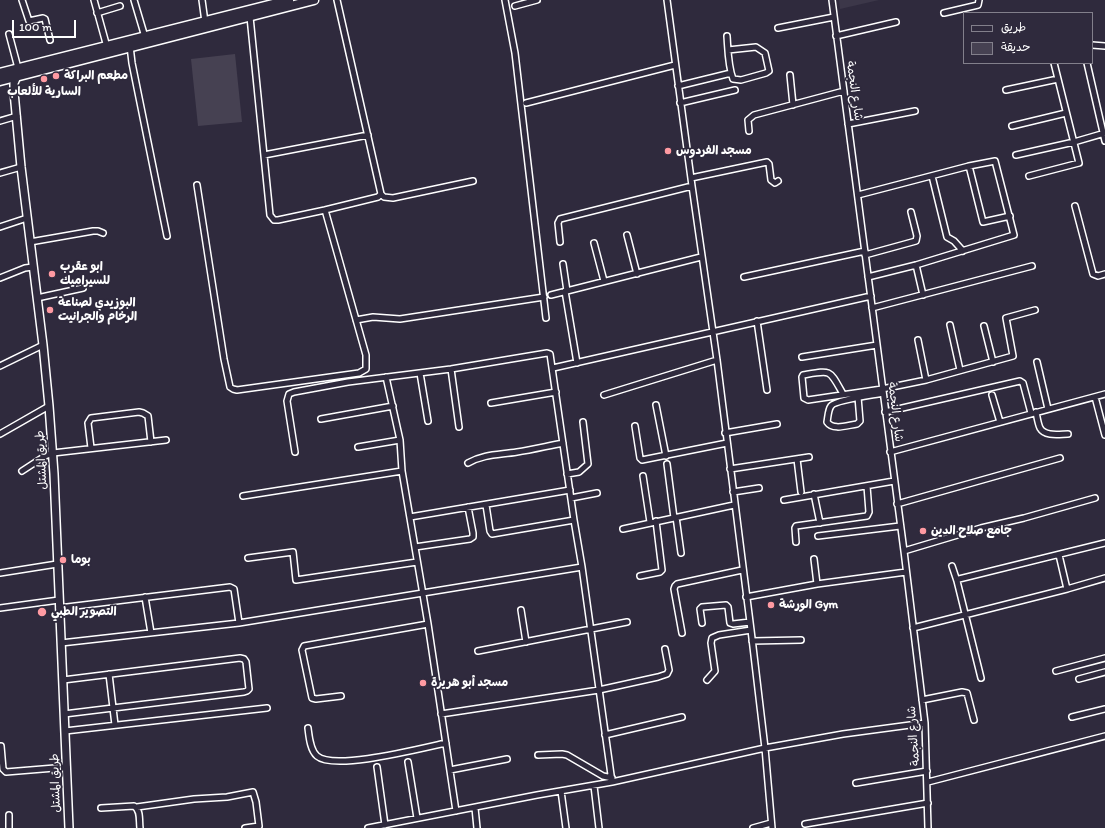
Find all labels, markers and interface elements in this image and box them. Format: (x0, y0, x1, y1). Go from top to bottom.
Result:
scale bar (14, 12, 78, 38)
legend (963, 12, 1093, 64)
text: 100 m (19, 20, 52, 34)
text: طريق (1001, 20, 1026, 34)
text: حديقة (1001, 40, 1030, 54)
street label: شارع النجمة (843, 60, 865, 122)
place label: مطعم البراكة (64, 69, 128, 83)
marker: مطعم البراكة (51, 71, 61, 81)
marker: السارية للألعاب (39, 74, 49, 84)
place label: السارية للألعاب (7, 85, 81, 99)
place label: مسجد الفردوس (676, 144, 752, 158)
marker: مسجد الفردوس (663, 146, 673, 156)
place label: ابو عقرب للسيراميك (60, 260, 110, 288)
marker: ابو عقرب للسيراميك (47, 269, 57, 279)
place label: البوزيدي لصناعة الرخام والجرانيت (58, 296, 137, 324)
marker: البوزيدي لصناعة الرخام والجرانيت (45, 305, 55, 315)
street label: شارع النجمة (884, 381, 906, 443)
street label: طريق المشتل (33, 430, 51, 490)
place label: جامع صلاح الدين (931, 524, 1012, 538)
marker: جامع صلاح الدين (918, 526, 928, 536)
place label: بوما (71, 553, 91, 567)
marker: بوما (58, 555, 68, 565)
place label: الورشة Gym (779, 598, 838, 612)
marker: الورشة Gym (766, 600, 776, 610)
place label: التصوير الطبي (51, 605, 117, 619)
marker: التصوير الطبي (36, 606, 48, 618)
place label: مسجد أبو هريرة (431, 676, 508, 690)
marker: مسجد أبو هريرة (418, 678, 428, 688)
street label: شارع النجمة (905, 705, 923, 767)
street label: طريق المشتل (48, 753, 64, 813)

